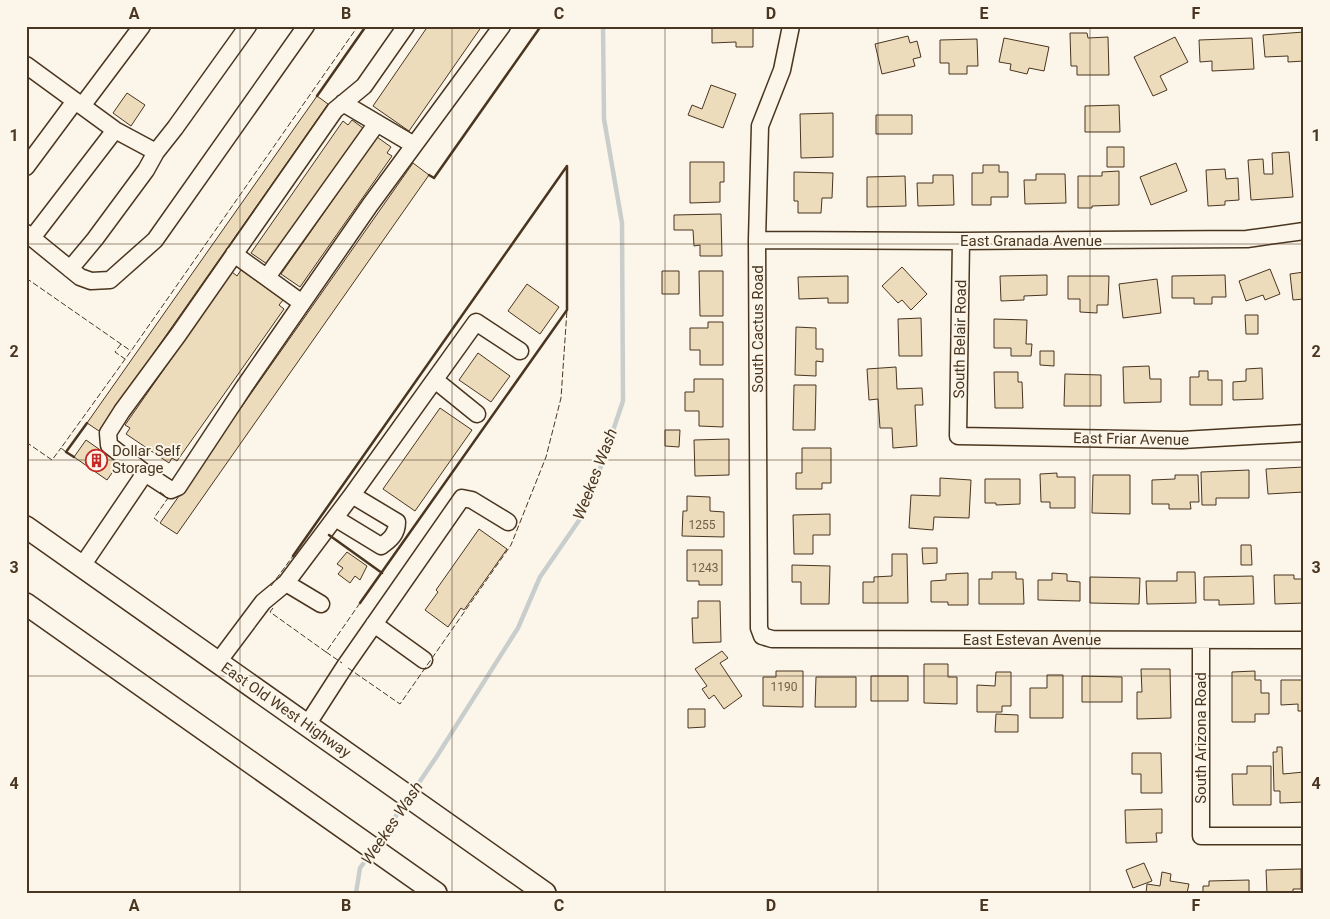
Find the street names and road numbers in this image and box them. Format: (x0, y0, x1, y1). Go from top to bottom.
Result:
street label: East Granada Avenue (960, 232, 1102, 250)
street label: South Cactus Road (749, 265, 767, 393)
street label: South Belair Road (950, 280, 970, 398)
street label: East Friar Avenue (1073, 429, 1189, 449)
street label: East Estevan Avenue (963, 631, 1101, 649)
street label: East Old West Highway (218, 658, 354, 762)
street label: South Arizona Road (1192, 672, 1210, 804)

